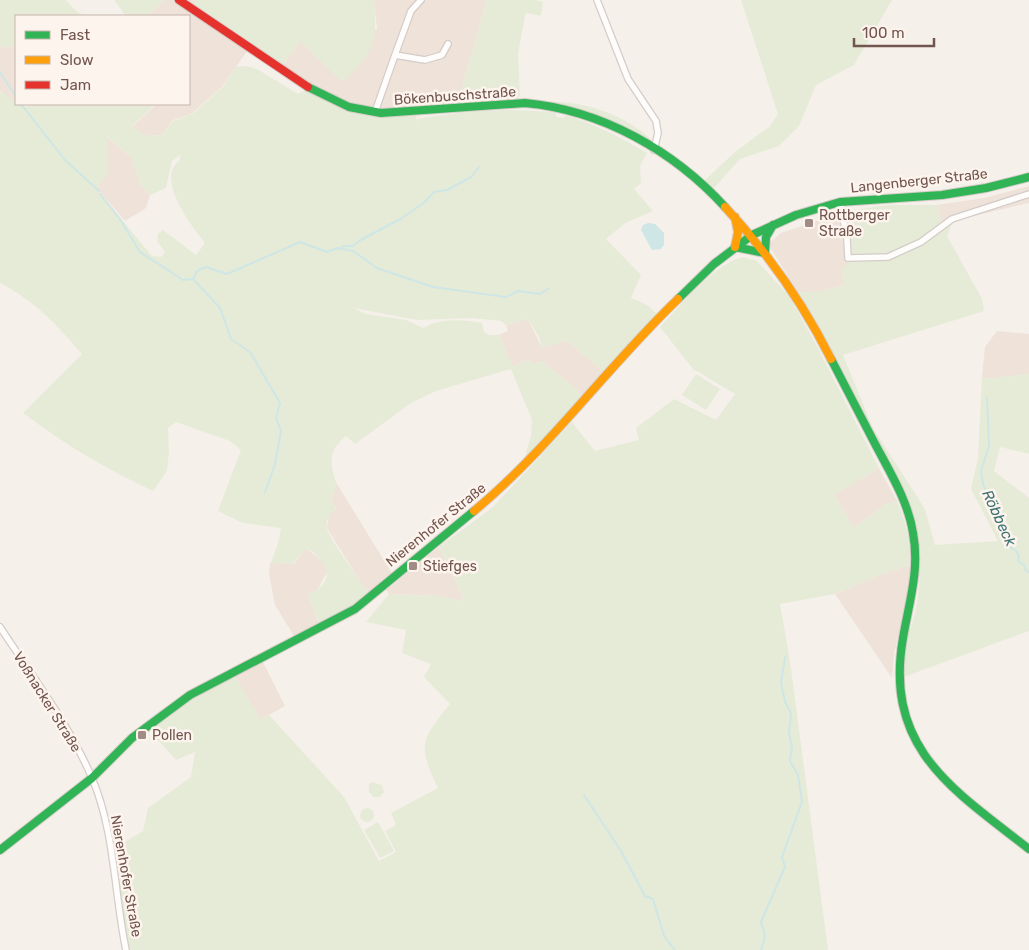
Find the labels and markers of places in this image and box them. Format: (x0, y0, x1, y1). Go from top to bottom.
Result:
place label: Rottberger Straße (819, 207, 891, 240)
marker: Rottberger Straße (803, 217, 815, 229)
place label: Stiefges (423, 558, 477, 575)
marker: Stiefges (407, 560, 419, 572)
place label: Pollen (152, 727, 192, 744)
marker: Pollen (136, 729, 148, 741)

